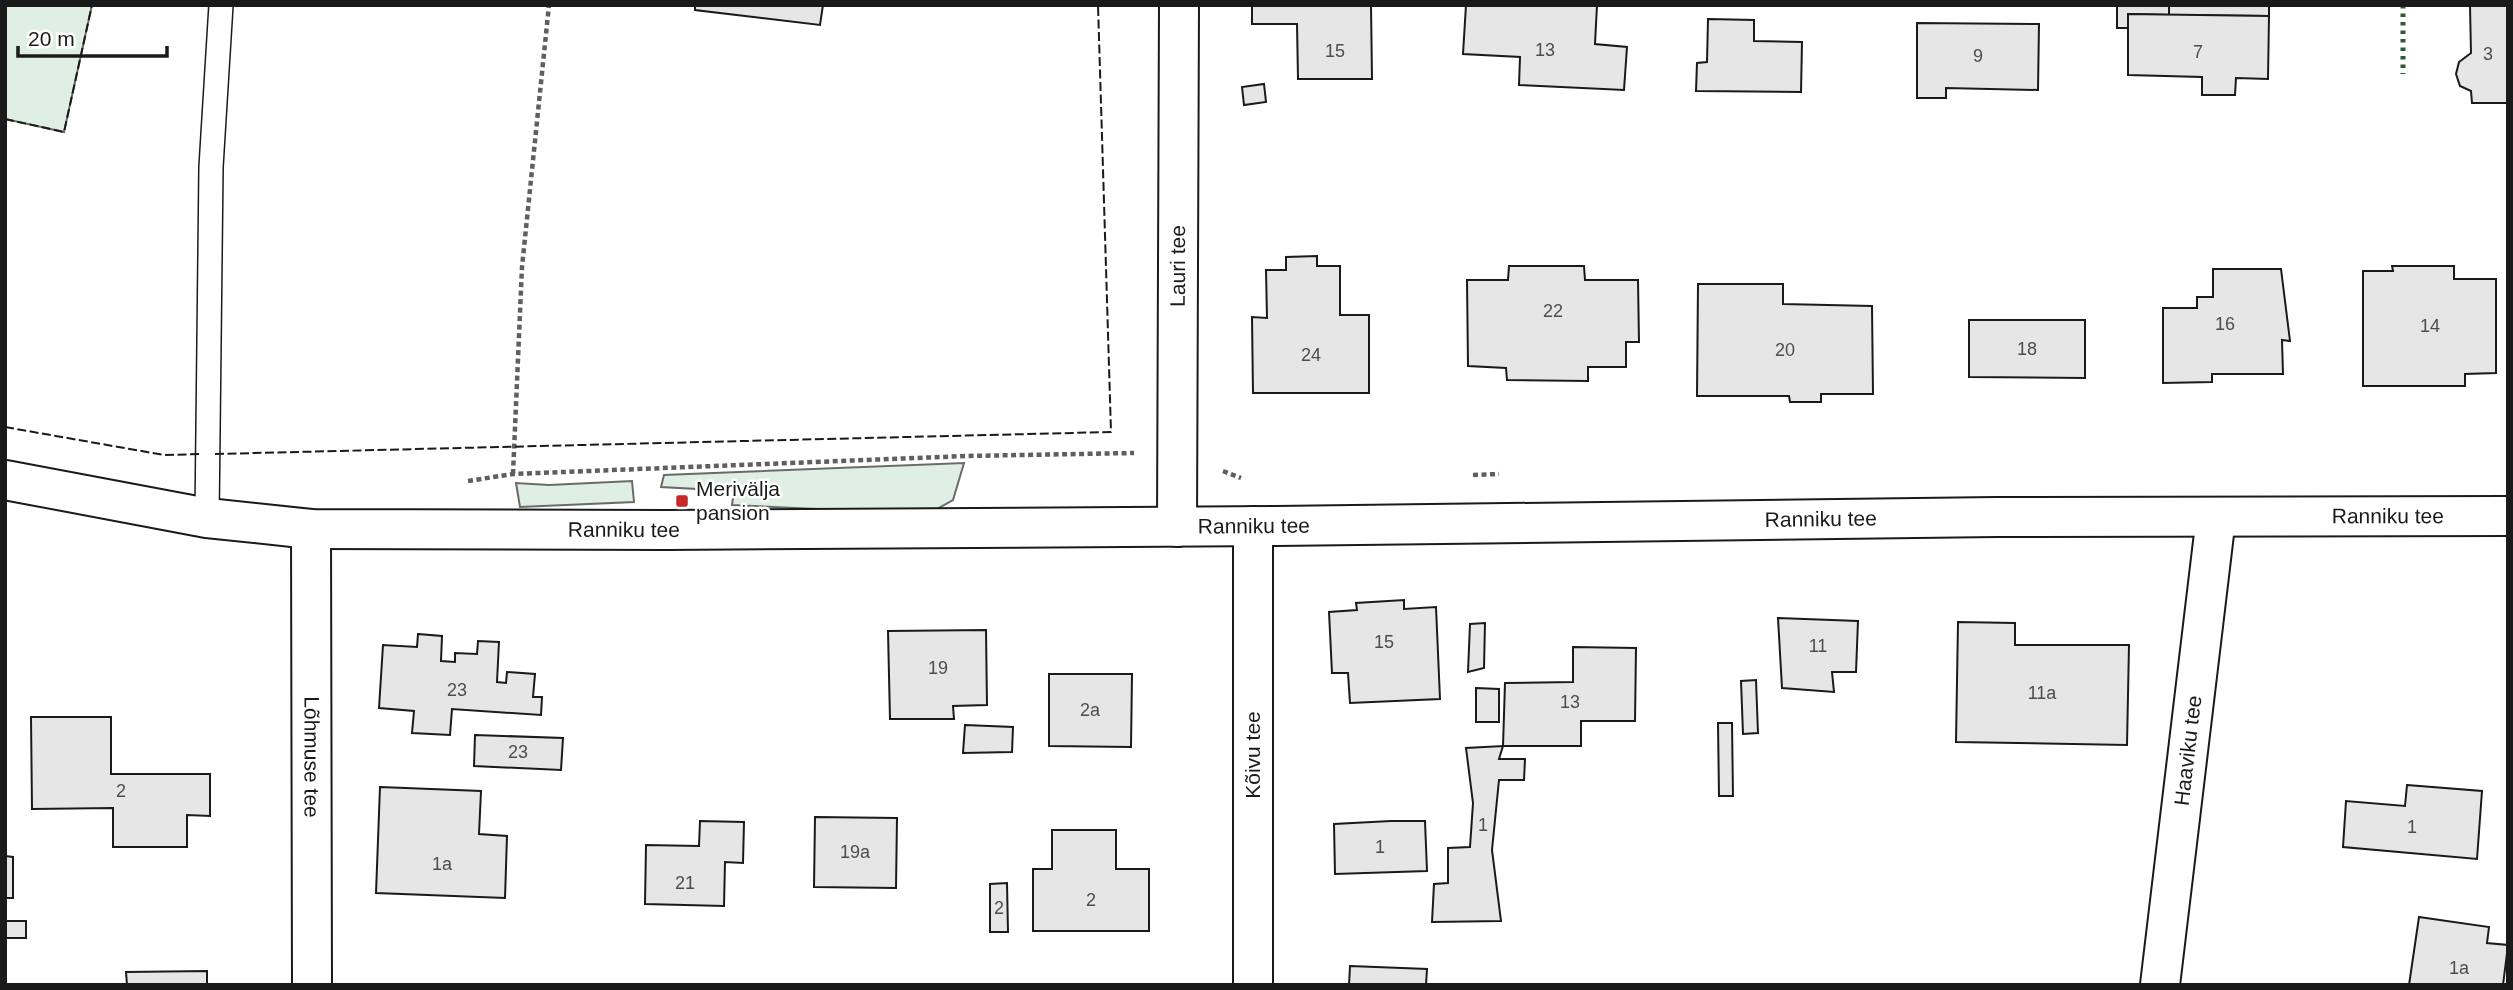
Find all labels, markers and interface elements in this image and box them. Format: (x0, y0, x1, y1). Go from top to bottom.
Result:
scale bar (18, 14, 166, 58)
text: 20 m (28, 27, 75, 50)
house number: 13 (1535, 40, 1555, 60)
house number: 15 (1325, 41, 1345, 61)
house number: 7 (2193, 42, 2203, 62)
house number: 3 (2483, 44, 2493, 64)
house number: 9 (1973, 46, 1983, 66)
street label: Lauri tee (1166, 225, 1189, 307)
house number: 22 (1543, 301, 1563, 321)
house number: 16 (2215, 314, 2235, 334)
house number: 14 (2420, 316, 2440, 336)
house number: 18 (2017, 339, 2037, 359)
house number: 20 (1775, 340, 1795, 360)
house number: 24 (1301, 345, 1321, 365)
place label: Merivälja pansion (696, 477, 780, 524)
marker: Merivälja pansion (674, 493, 690, 509)
street label: Ranniku tee (2332, 504, 2444, 527)
street label: Ranniku tee (1765, 506, 1877, 531)
street label: Ranniku tee (1198, 514, 1310, 538)
street label: Ranniku tee (568, 518, 680, 541)
house number: 15 (1374, 632, 1394, 652)
house number: 11 (1809, 636, 1827, 656)
house number: 19 (928, 658, 948, 678)
house number: 23 (447, 680, 467, 700)
house number: 11a (2028, 683, 2057, 703)
house number: 13 (1560, 692, 1580, 712)
street label: Haaviku tee (2170, 694, 2206, 807)
street label: Lõhmuse tee (300, 696, 324, 818)
house number: 2a (1080, 700, 1101, 720)
street label: Kõivu tee (1241, 711, 1264, 799)
house number: 23 (508, 742, 528, 762)
house number: 2 (116, 781, 126, 801)
house number: 1 (1478, 815, 1488, 835)
house number: 1 (2407, 817, 2417, 837)
house number: 1 (1375, 837, 1385, 857)
house number: 19a (840, 842, 871, 862)
house number: 1a (432, 854, 453, 874)
house number: 21 (675, 873, 695, 893)
house number: 2 (1086, 890, 1096, 910)
house number: 2 (994, 898, 1004, 918)
house number: 1a (2449, 958, 2470, 978)

